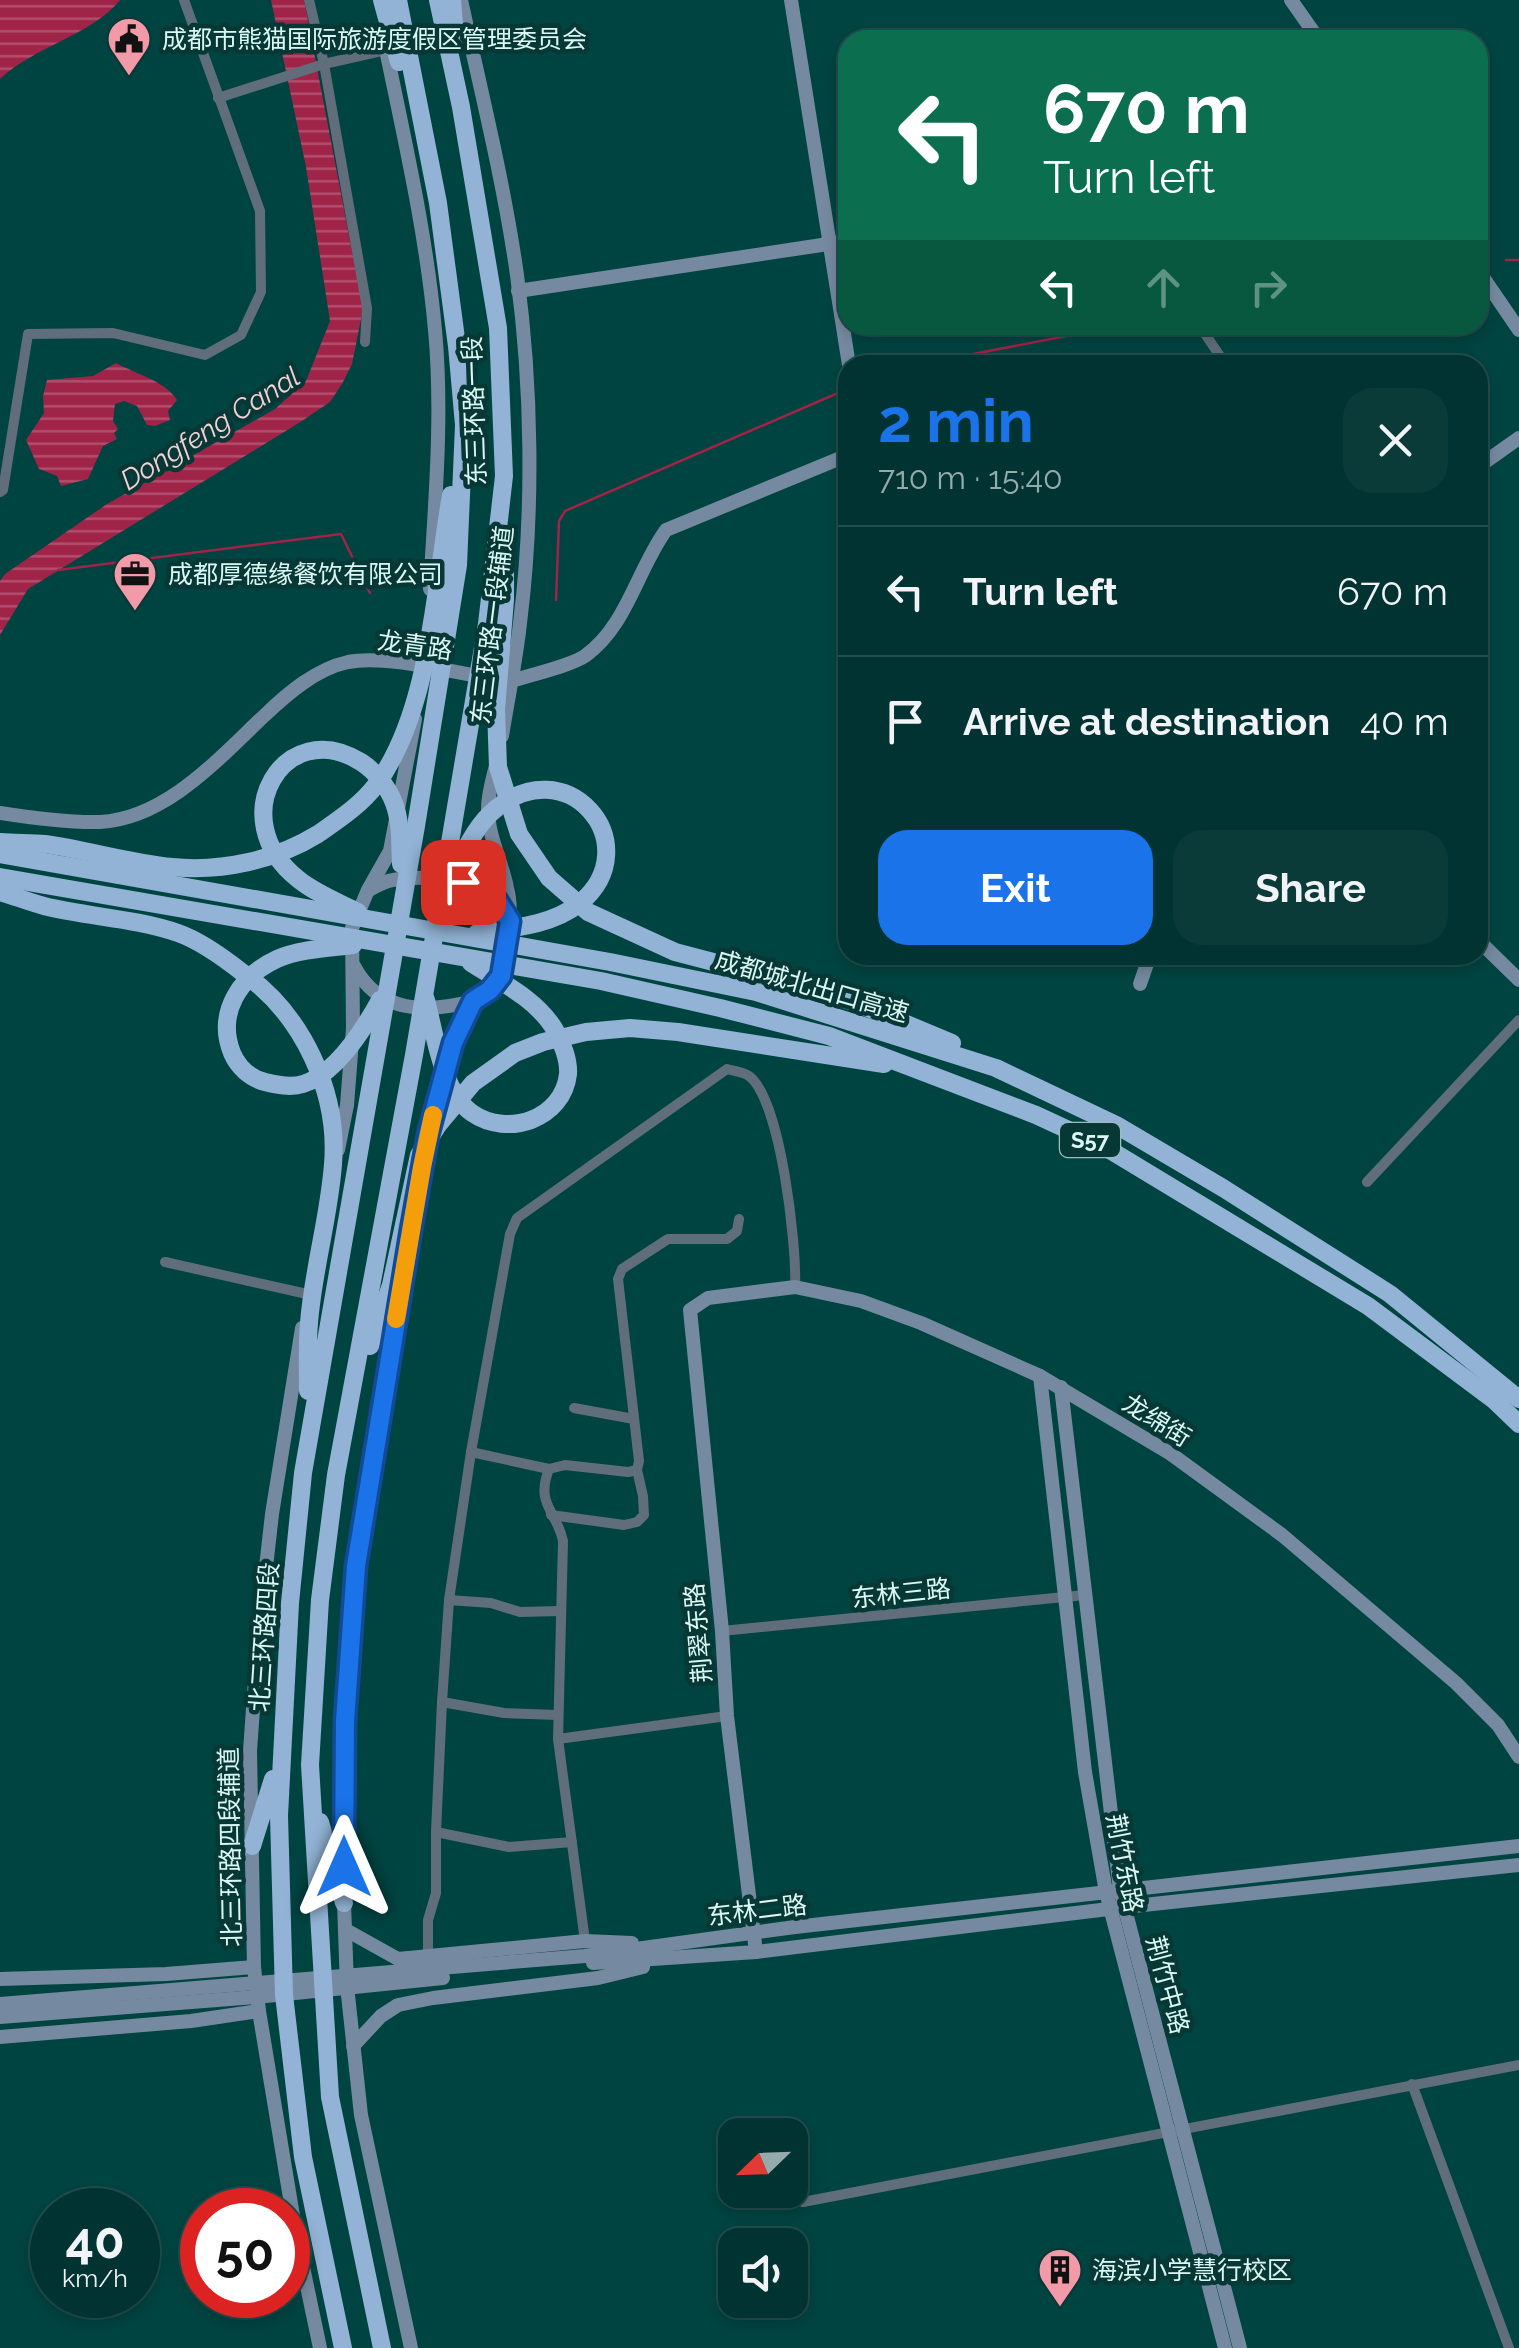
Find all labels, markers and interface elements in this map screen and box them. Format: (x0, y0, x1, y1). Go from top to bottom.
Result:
public building icon: 成都市熊猫国际旅游度假区管理委员会 (106, 16, 152, 77)
place label: 成都市熊猫国际旅游度假区管理委员会 (162, 24, 587, 54)
text: 670 m (1043, 67, 1250, 149)
icon: left (878, 70, 1008, 200)
text: Turn left (1043, 151, 1215, 204)
icon: left (1031, 260, 1086, 315)
icon: ahead (1136, 260, 1191, 315)
icon: right (1241, 260, 1296, 315)
street label: 东三环路一段 (456, 336, 492, 486)
water label: Dongfeng Canal (114, 360, 306, 497)
text: 2 min (878, 386, 1034, 456)
button: close (1343, 388, 1448, 493)
text: 710 m · 15:40 (878, 459, 1063, 496)
street label: 东三环路一段辅道 (465, 524, 519, 726)
office icon: 成都厚德缘餐饮有限公司 (112, 551, 158, 612)
place label: 成都厚德缘餐饮有限公司 (168, 559, 443, 589)
icon: left (878, 564, 933, 619)
text: Turn left (963, 569, 1118, 614)
text: 670 m (1337, 569, 1448, 614)
street label: 龙青路 (376, 625, 454, 665)
icon: arrive (878, 694, 933, 749)
text: Arrive at destination (963, 699, 1330, 744)
text: 40 m (1360, 699, 1449, 744)
button: Exit (878, 830, 1153, 945)
button: Share (1173, 830, 1448, 945)
pin (421, 840, 506, 925)
icon: arrive (436, 855, 491, 910)
street label: 成都城北出口高速 (712, 944, 912, 1028)
road number: S57 (1060, 1123, 1120, 1157)
street label: 龙绵街 (1117, 1387, 1197, 1453)
street label: 北三环路四段 (244, 1561, 284, 1713)
street label: 东林三路 (850, 1573, 952, 1613)
street label: 荆翠东路 (679, 1582, 717, 1684)
street label: 北三环路四段辅道 (213, 1747, 247, 1947)
street label: 荆竹东路 (1101, 1811, 1149, 1915)
position arrow (292, 1815, 396, 1919)
street label: 东林二路 (706, 1889, 808, 1931)
street label: 荆竹中路 (1141, 1933, 1195, 2037)
north arrow (718, 2118, 808, 2208)
map controls (718, 2118, 808, 2318)
speed limit sign: 50 (180, 2188, 310, 2318)
text: 40 (65, 2211, 125, 2270)
button: sound (718, 2228, 808, 2318)
building icon: 海滨小学慧行校区 (1037, 2247, 1083, 2308)
place label: 海滨小学慧行校区 (1092, 2255, 1292, 2285)
text: km/h (62, 2263, 128, 2293)

